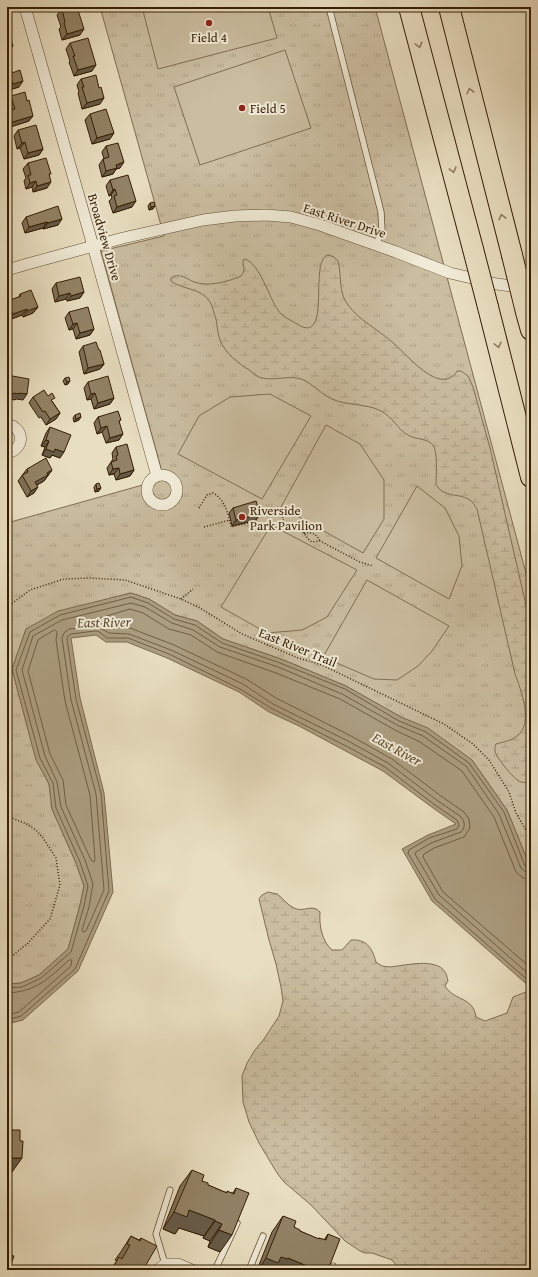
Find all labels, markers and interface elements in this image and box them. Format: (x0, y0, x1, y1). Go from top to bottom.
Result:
marker: Field 4 (204, 18, 214, 28)
place label: Field 4 (191, 28, 227, 47)
one-way arrow (415, 41, 423, 48)
one-way arrow (467, 88, 475, 95)
place label: Field 5 (250, 99, 286, 118)
marker: Field 5 (237, 103, 247, 113)
one-way arrow (448, 167, 456, 174)
street label: Broadview Drive (83, 191, 126, 283)
street label: East River Drive (301, 198, 389, 243)
one-way arrow (499, 214, 507, 221)
one-way arrow (493, 342, 501, 348)
place label: Riverside Park Pavilion (250, 501, 323, 535)
marker: Riverside Park Pavilion (237, 512, 247, 522)
water label: East River (76, 612, 132, 632)
street label: East River Trail (256, 623, 340, 672)
water label: East River (368, 727, 426, 771)

